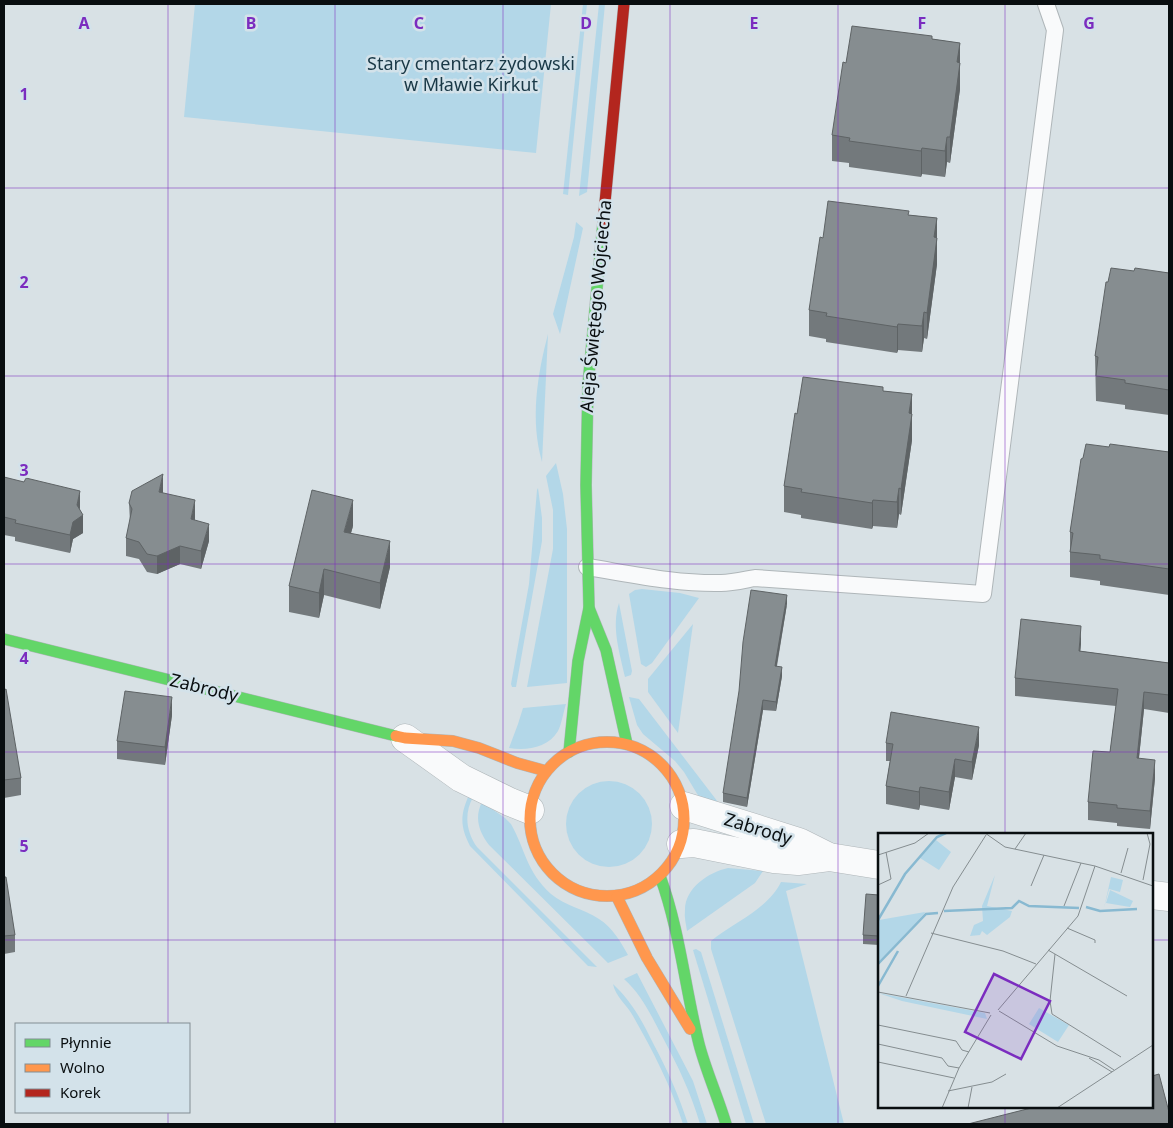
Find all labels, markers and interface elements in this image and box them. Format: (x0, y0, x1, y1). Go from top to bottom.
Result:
text: A (78, 12, 90, 34)
text: B (246, 12, 256, 34)
text: C (414, 12, 424, 34)
text: D (580, 12, 592, 34)
text: E (750, 12, 759, 34)
text: F (918, 12, 926, 34)
text: G (1083, 12, 1095, 34)
park label: Stary cmentarz żydowski w Mławie Kirkut (367, 51, 575, 96)
text: 1 (19, 83, 29, 105)
street label: Aleja Świętego Wojciecha (574, 199, 616, 413)
text: 2 (19, 271, 29, 293)
text: 3 (19, 459, 29, 481)
text: 4 (19, 647, 29, 669)
street label: Zabrody (168, 667, 242, 707)
street label: Zabrody (721, 806, 796, 850)
inset map (878, 833, 1153, 1108)
text: 5 (19, 835, 29, 857)
legend (15, 1023, 190, 1113)
text: Płynnie (60, 1032, 111, 1052)
text: Wolno (60, 1057, 105, 1077)
text: Korek (60, 1082, 101, 1102)

